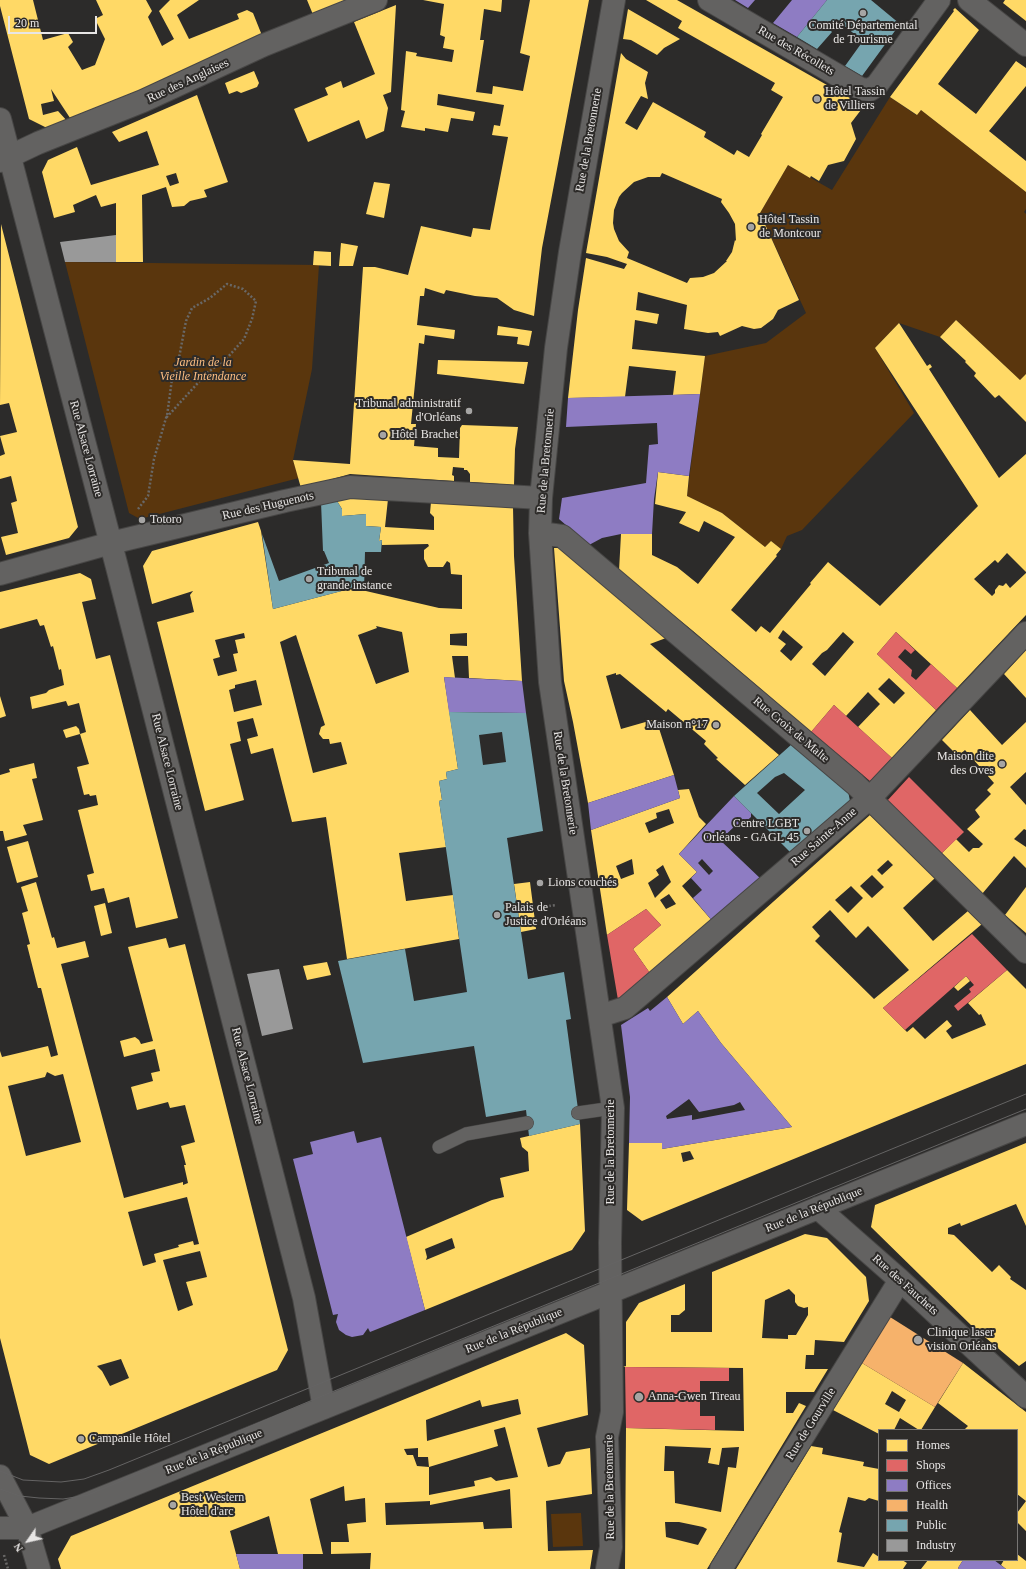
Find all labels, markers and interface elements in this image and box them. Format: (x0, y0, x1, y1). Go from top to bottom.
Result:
scale bar (10, 8, 99, 34)
marker: Comité Départemental de Tourisme (858, 8, 868, 18)
text: 20 m (15, 16, 39, 30)
place label: Comité Départemental de Tourisme (809, 19, 917, 47)
street label: Rue des Récollets (755, 23, 837, 79)
street label: Rue des Anglaises (145, 56, 231, 106)
place label: Hôtel Tassin de Villiers (825, 85, 885, 113)
street label: Rue de la Bretonnerie (573, 87, 605, 193)
marker: Hôtel Tassin de Villiers (812, 94, 822, 104)
place label: Hôtel Tassin de Montcour (759, 213, 821, 241)
marker: Hôtel Tassin de Montcour (746, 222, 756, 232)
park label: Jardin de la Vieille Intendance (160, 356, 246, 384)
place label: Tribunal administratif d'Orléans (356, 397, 461, 425)
street label: Rue Alsace Lorraine (66, 399, 106, 499)
marker: Tribunal administratif d'Orléans (464, 406, 474, 416)
street label: Rue de la Bretonnerie (534, 408, 558, 514)
place label: Hôtel Brachet (391, 428, 458, 442)
marker: Hôtel Brachet (378, 430, 388, 440)
street label: Rue des Huguenots (221, 488, 315, 524)
place label: Totoro (150, 513, 182, 527)
marker: Totoro (137, 515, 147, 525)
place label: Tribunal de grande instance (317, 565, 392, 593)
marker: Tribunal de grande instance (304, 574, 314, 584)
street label: Rue Croix de Malte (750, 694, 832, 766)
street label: Rue Alsace Lorraine (148, 712, 186, 812)
place label: Maison n°17 (646, 718, 708, 732)
marker: Maison n°17 (711, 720, 721, 730)
street label: Rue de la Bretonnerie (550, 730, 580, 836)
place label: Maison dite des Oves (937, 750, 994, 778)
marker: Maison dite des Oves (997, 759, 1007, 769)
street label: Rue Sainte-Anne (788, 805, 860, 869)
place label: Centre LGBT Orléans - GAGL 45 (703, 817, 799, 845)
marker: Centre LGBT Orléans - GAGL 45 (802, 826, 812, 836)
place label: Lions couchés (548, 876, 617, 890)
marker: Lions couchés (535, 878, 545, 888)
place label: Palais de Justice d'Orléans (505, 901, 586, 929)
marker: Palais de Justice d'Orléans (492, 910, 502, 920)
street label: Rue Alsace Lorraine (228, 1026, 266, 1126)
street label: Rue de la Bretonnerie (604, 1100, 618, 1204)
street label: Rue de la République (763, 1184, 865, 1236)
street label: Rue des Fauchets (869, 1252, 941, 1318)
street label: Rue de la République (463, 1305, 565, 1357)
place label: Clinique laser vision Orléans (927, 1326, 997, 1354)
marker: Clinique laser vision Orléans (912, 1334, 924, 1346)
street label: Rue de Gourville (783, 1385, 839, 1463)
place label: Anna-Gwen Tireau (648, 1390, 741, 1404)
marker: Anna-Gwen Tireau (633, 1391, 645, 1403)
street label: Rue de la République (163, 1426, 265, 1478)
legend (878, 1429, 1018, 1561)
place label: Campanile Hôtel (89, 1432, 171, 1446)
marker: Campanile Hôtel (76, 1434, 86, 1444)
street label: Rue de la Bretonnerie (602, 1434, 618, 1540)
text: Homes (916, 1438, 950, 1452)
text: Shops (916, 1458, 945, 1472)
text: Offices (916, 1478, 951, 1492)
place label: Best Western Hôtel d'arc (181, 1491, 244, 1519)
text: Health (916, 1498, 948, 1512)
marker: Best Western Hôtel d'arc (168, 1500, 178, 1510)
text: Public (916, 1518, 947, 1532)
north arrow (8, 1521, 48, 1561)
text: Industry (916, 1538, 956, 1552)
text: N (11, 1541, 25, 1554)

